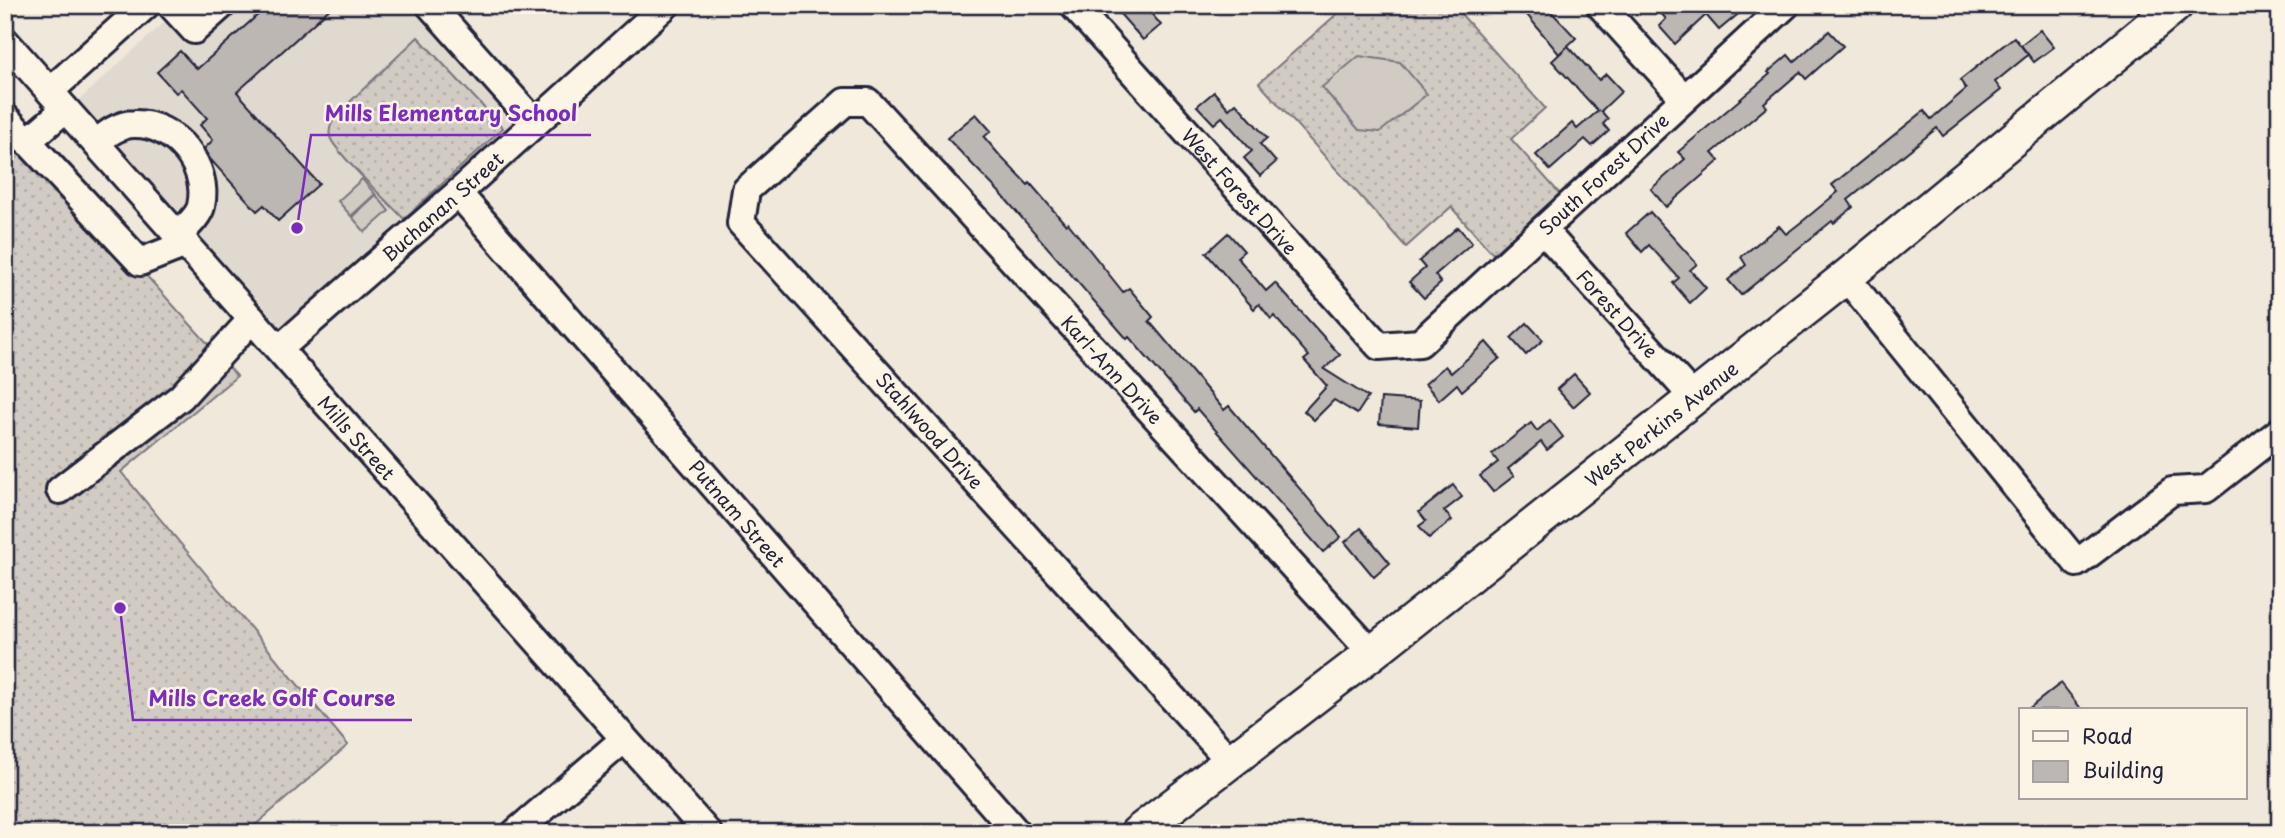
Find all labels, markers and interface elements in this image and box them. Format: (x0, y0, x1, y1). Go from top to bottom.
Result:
callout: Mills Elementary School (311, 93, 591, 135)
text: Mills Elementary School (325, 96, 577, 128)
street label: South Forest Drive (1532, 106, 1675, 241)
street label: West Forest Drive (1176, 122, 1304, 261)
street label: Buchanan Street (375, 145, 509, 267)
street label: Forest Drive (1571, 263, 1665, 364)
street label: Karl-Ann Drive (1055, 309, 1170, 430)
street label: West Perkins Avenue (1578, 354, 1744, 493)
street label: Stahlwood Drive (870, 365, 990, 495)
street label: Mills Street (312, 389, 402, 486)
street label: Putnam Street (683, 453, 793, 573)
callout: Mills Creek Golf Course (133, 678, 412, 720)
text: Mills Creek Golf Course (149, 681, 396, 713)
legend (2019, 708, 2246, 800)
text: Road (2082, 719, 2133, 751)
text: Building (2082, 753, 2164, 785)

